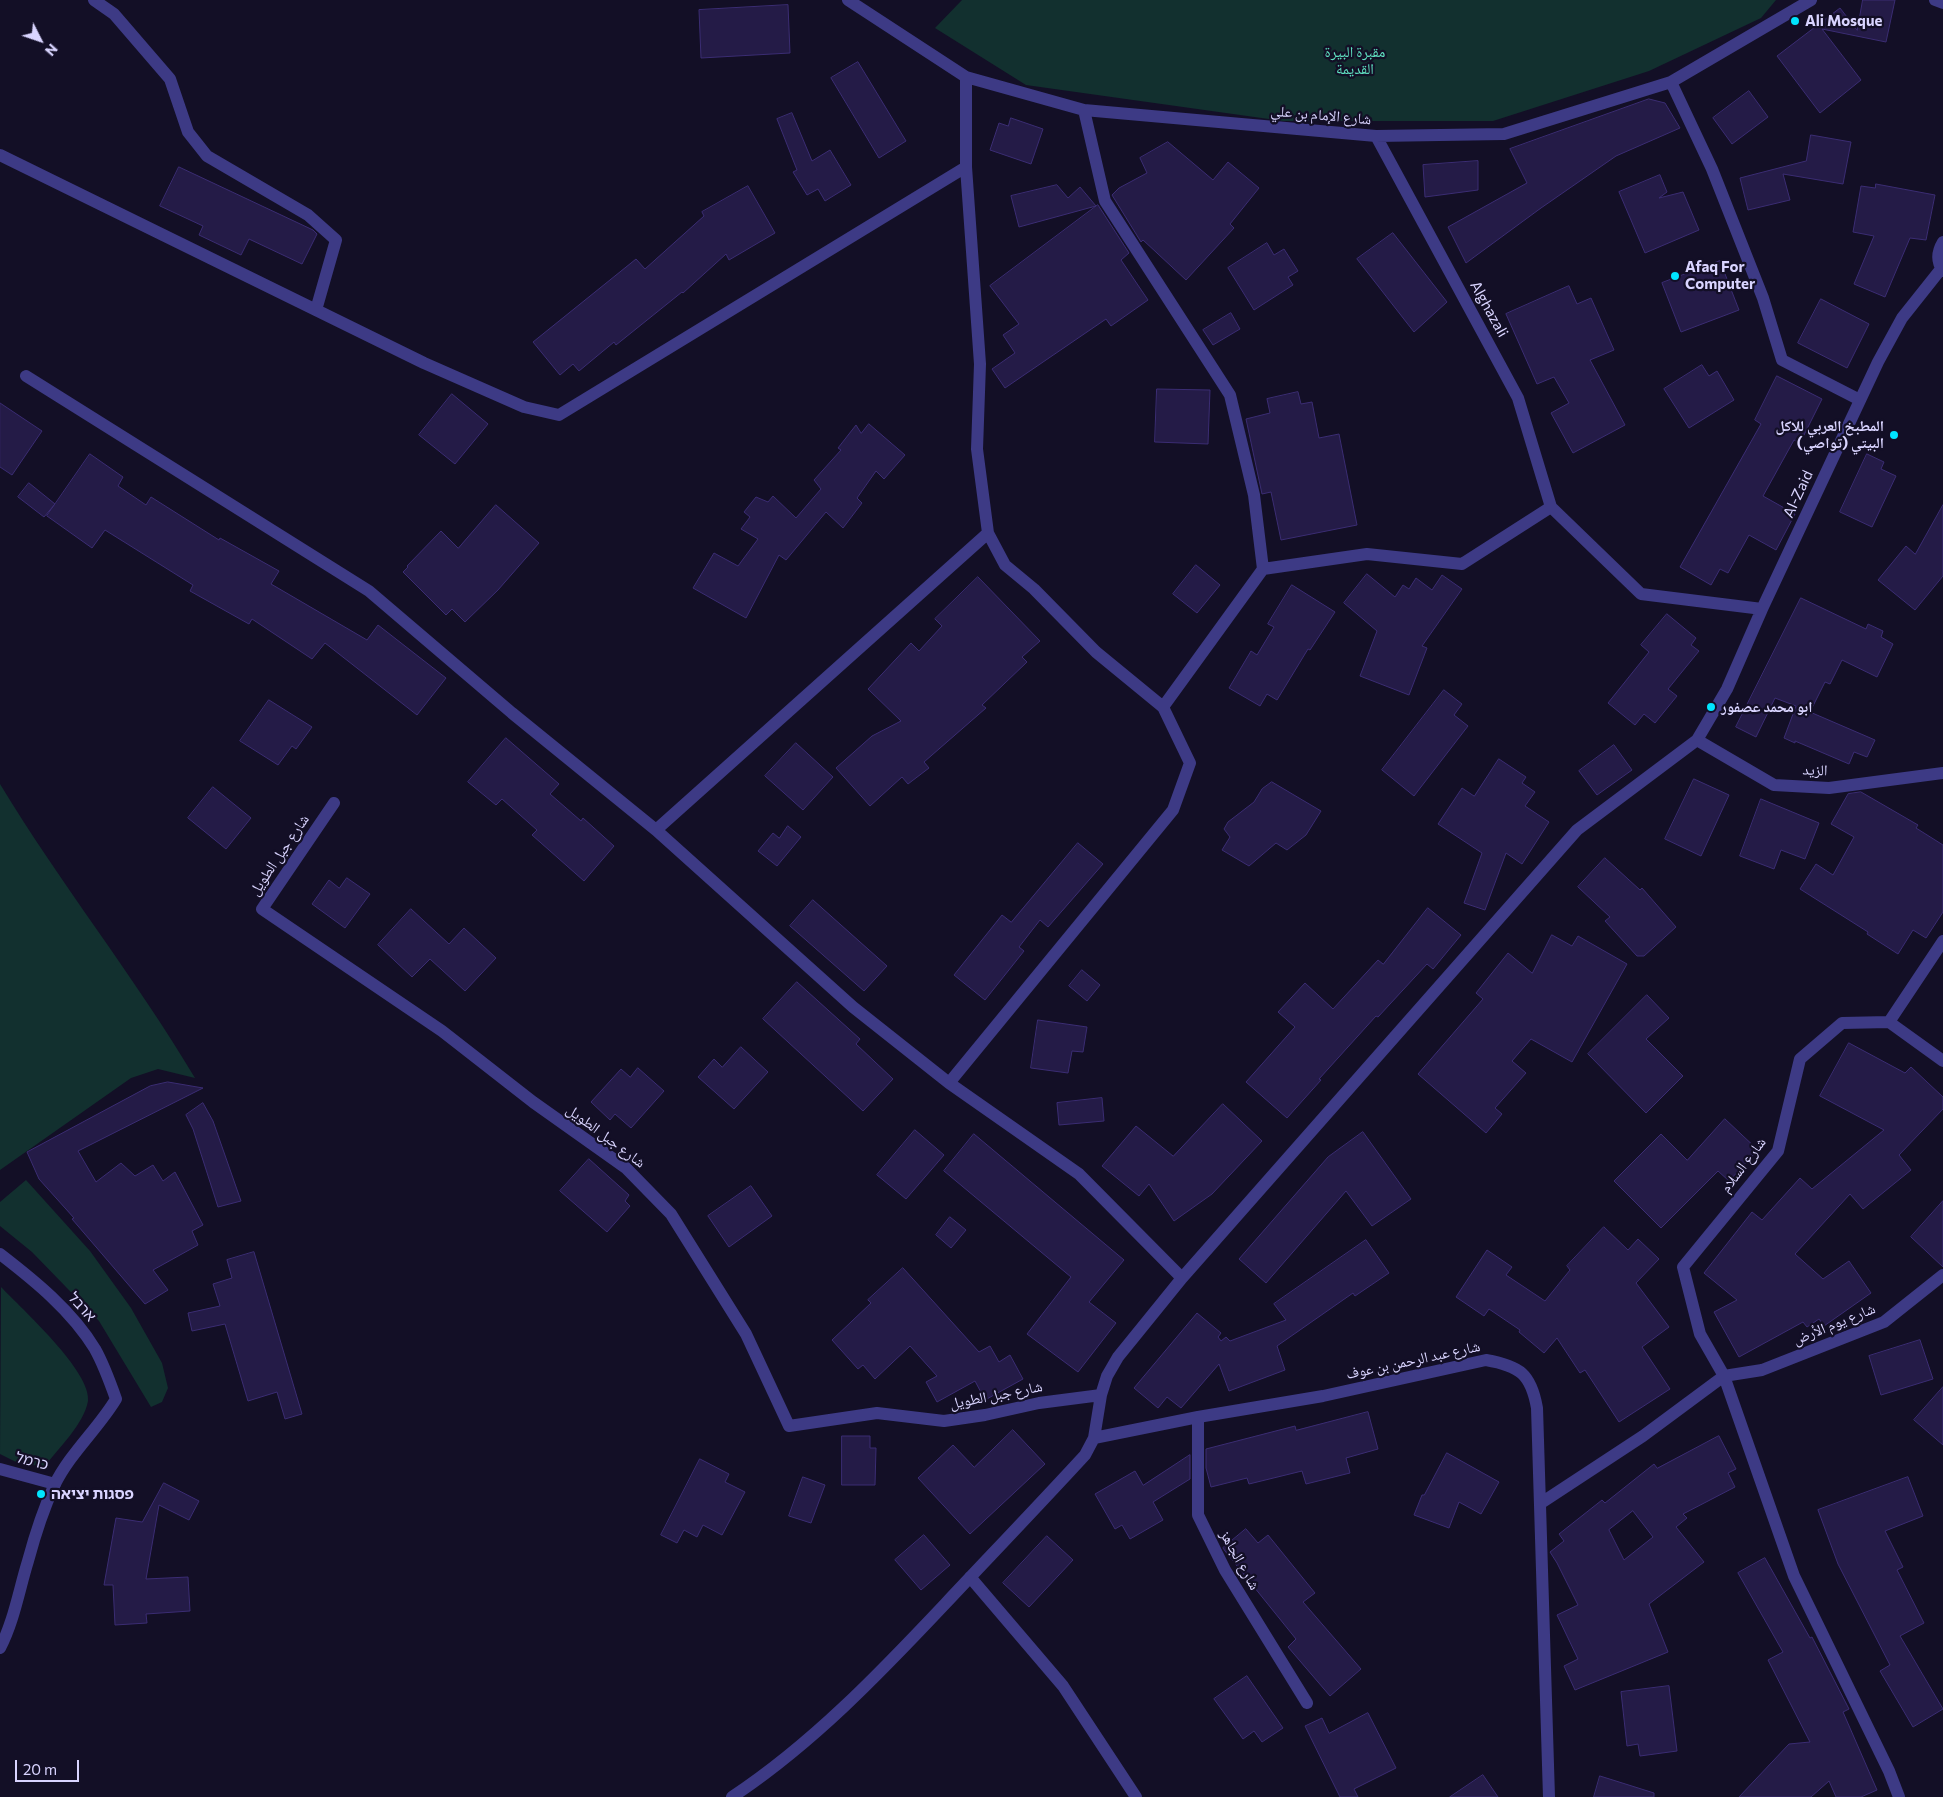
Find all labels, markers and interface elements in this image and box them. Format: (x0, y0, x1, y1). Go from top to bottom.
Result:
place label: Ali Mosque (1805, 12, 1882, 30)
north arrow (15, 15, 65, 65)
marker: Ali Mosque (1789, 15, 1801, 27)
text: N (42, 41, 62, 60)
park label: مقبرة البيرة القديمة (1325, 43, 1385, 78)
street label: شارع الإمام بن علي (1270, 102, 1372, 128)
place label: Afaq For Computer (1685, 258, 1755, 293)
marker: Afaq For Computer (1669, 270, 1681, 282)
street label: Alghazali (1466, 278, 1512, 340)
place label: المطبخ العربي للاكل البيتي (تواصي) (1775, 417, 1884, 452)
marker: المطبخ العربي للاكل البيتي (تواصي) (1888, 429, 1900, 441)
street label: Al-Zaid (1779, 467, 1817, 521)
place label: ابو محمد عصفور (1721, 698, 1812, 716)
marker: ابو محمد عصفور (1705, 701, 1717, 713)
street label: الزيد (1802, 761, 1828, 779)
street label: شارع جبل الطويل (245, 811, 313, 899)
street label: شارع جبل الطويل (563, 1100, 649, 1172)
street label: شارع السلام (1716, 1134, 1770, 1196)
street label: ארבל (64, 1289, 100, 1325)
street label: شارع يوم الأرض (1790, 1299, 1878, 1349)
street label: شارع عبد الرحمن بن عوف (1344, 1337, 1482, 1383)
street label: شارع جبل الطويل (948, 1377, 1044, 1413)
street label: כרמל (14, 1448, 50, 1474)
place label: פסגות יציאה (51, 1485, 134, 1503)
marker: פסגות יציאה (35, 1488, 47, 1500)
street label: شارع الجاهز (1216, 1527, 1264, 1593)
scale bar (18, 1750, 81, 1782)
text: 20 m (23, 1760, 57, 1778)

